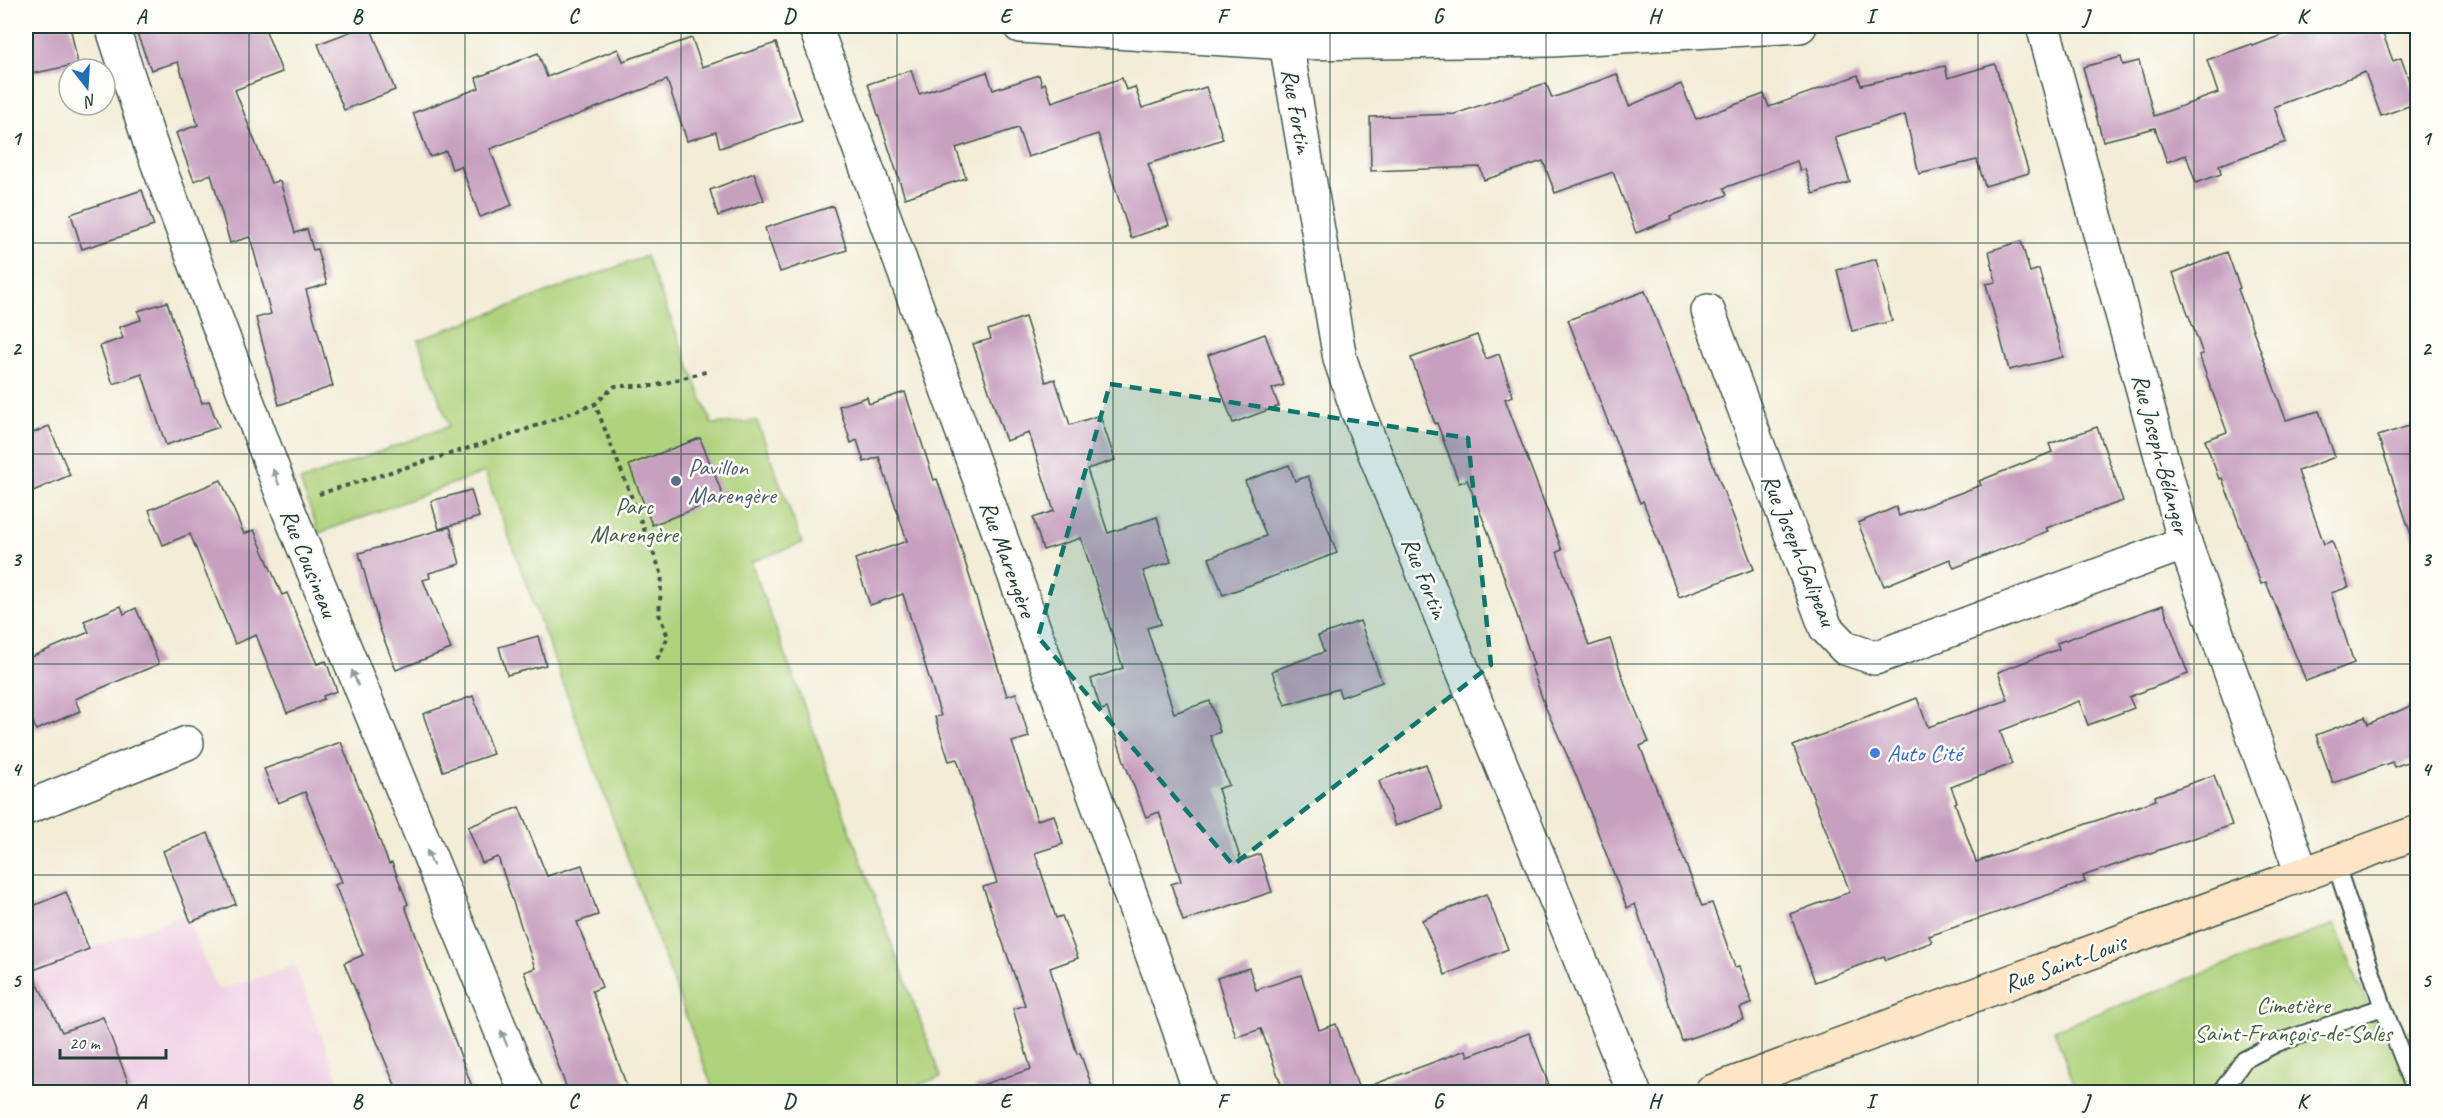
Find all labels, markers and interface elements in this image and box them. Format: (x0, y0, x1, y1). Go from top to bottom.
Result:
text: A (136, 4, 148, 29)
text: B (352, 4, 364, 29)
text: C (568, 4, 580, 29)
text: D (783, 4, 797, 29)
text: E (1000, 4, 1014, 29)
text: F (1217, 4, 1231, 29)
text: G (1433, 4, 1446, 29)
text: H (1648, 4, 1663, 29)
text: I (1866, 4, 1879, 29)
text: J (2081, 4, 2093, 29)
text: K (2297, 4, 2311, 29)
north arrow (57, 57, 117, 117)
street label: Rue Fortin (1275, 66, 1319, 157)
text: N (80, 89, 99, 112)
text: 1 (12, 126, 23, 151)
text: 1 (2422, 126, 2433, 151)
text: 2 (12, 336, 23, 361)
text: 2 (2422, 336, 2433, 361)
street label: Rue Joseph-Bélanger (2125, 371, 2197, 540)
place label: Pavillon Marengère (688, 452, 778, 510)
one-way arrow (270, 468, 280, 486)
street label: Rue Joseph-Galipeau (1755, 470, 1844, 632)
marker: Pavillon Marengère (669, 474, 683, 488)
park label: Parc Marengère (590, 491, 680, 549)
street label: Rue Marengère (973, 497, 1044, 623)
street label: Rue Cousineau (274, 504, 345, 624)
street label: Rue Fortin (1395, 533, 1455, 624)
text: 3 (12, 547, 23, 572)
text: 3 (2422, 547, 2433, 572)
one-way arrow (350, 669, 359, 687)
place label: Auto Cité (1887, 738, 1966, 768)
marker: Auto Cité (1868, 746, 1882, 760)
text: 4 (12, 757, 24, 782)
text: 4 (2422, 757, 2434, 782)
one-way arrow (425, 849, 434, 867)
street label: Rue Saint-Louis (2000, 926, 2133, 999)
text: 5 (12, 968, 23, 993)
text: 5 (2422, 968, 2433, 993)
park label: Cimetière Saint-François-de-Sales (2194, 990, 2394, 1048)
scale bar (60, 1022, 166, 1060)
one-way arrow (499, 1029, 509, 1047)
text: 20 m (69, 1032, 102, 1054)
text: A (136, 1089, 148, 1114)
text: B (352, 1089, 364, 1114)
text: C (568, 1089, 580, 1114)
text: D (783, 1089, 797, 1114)
text: E (1000, 1089, 1014, 1114)
text: F (1217, 1089, 1231, 1114)
text: G (1433, 1089, 1446, 1114)
text: H (1648, 1089, 1663, 1114)
text: I (1866, 1089, 1879, 1114)
text: J (2081, 1089, 2093, 1114)
text: K (2297, 1089, 2311, 1114)

